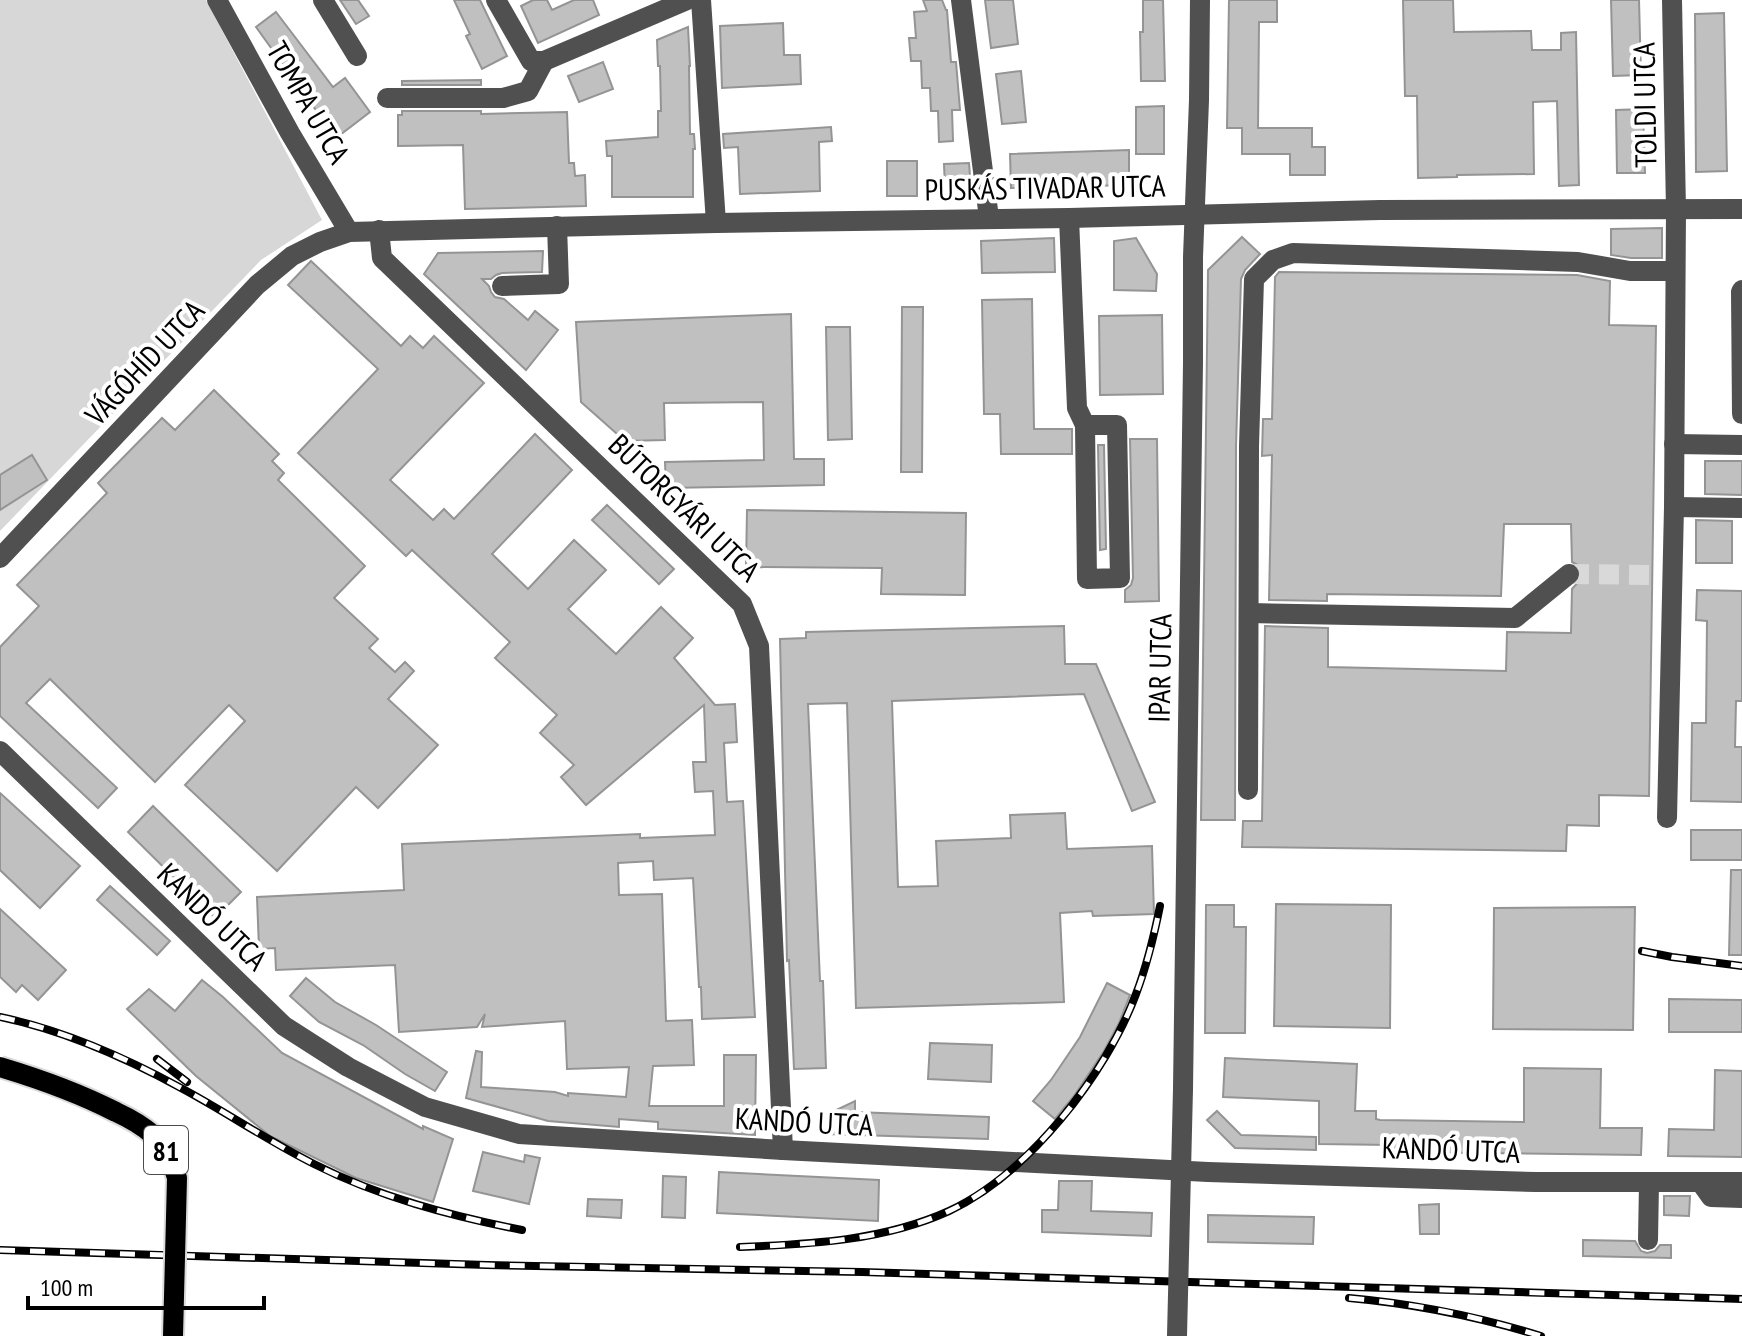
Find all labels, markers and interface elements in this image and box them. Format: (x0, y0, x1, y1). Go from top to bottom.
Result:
street label: TOMPA UTCA (258, 34, 360, 171)
street label: TOLDI UTCA (1623, 41, 1665, 168)
street label: PUSKÁS TIVADAR UTCA (924, 165, 1167, 209)
street label: VÁGÓHÍD UTCA (75, 290, 213, 434)
street label: BÚTORGYÁRI UTCA (601, 425, 770, 590)
street label: IPAR UTCA (1139, 612, 1179, 723)
street label: KANDÓ UTCA (150, 854, 277, 979)
street label: KANDÓ UTCA (734, 1098, 875, 1144)
road number: 81 (144, 1126, 188, 1174)
street label: KANDÓ UTCA (1381, 1127, 1521, 1171)
scale bar (28, 1260, 264, 1310)
text: 100 m (40, 1272, 93, 1303)

